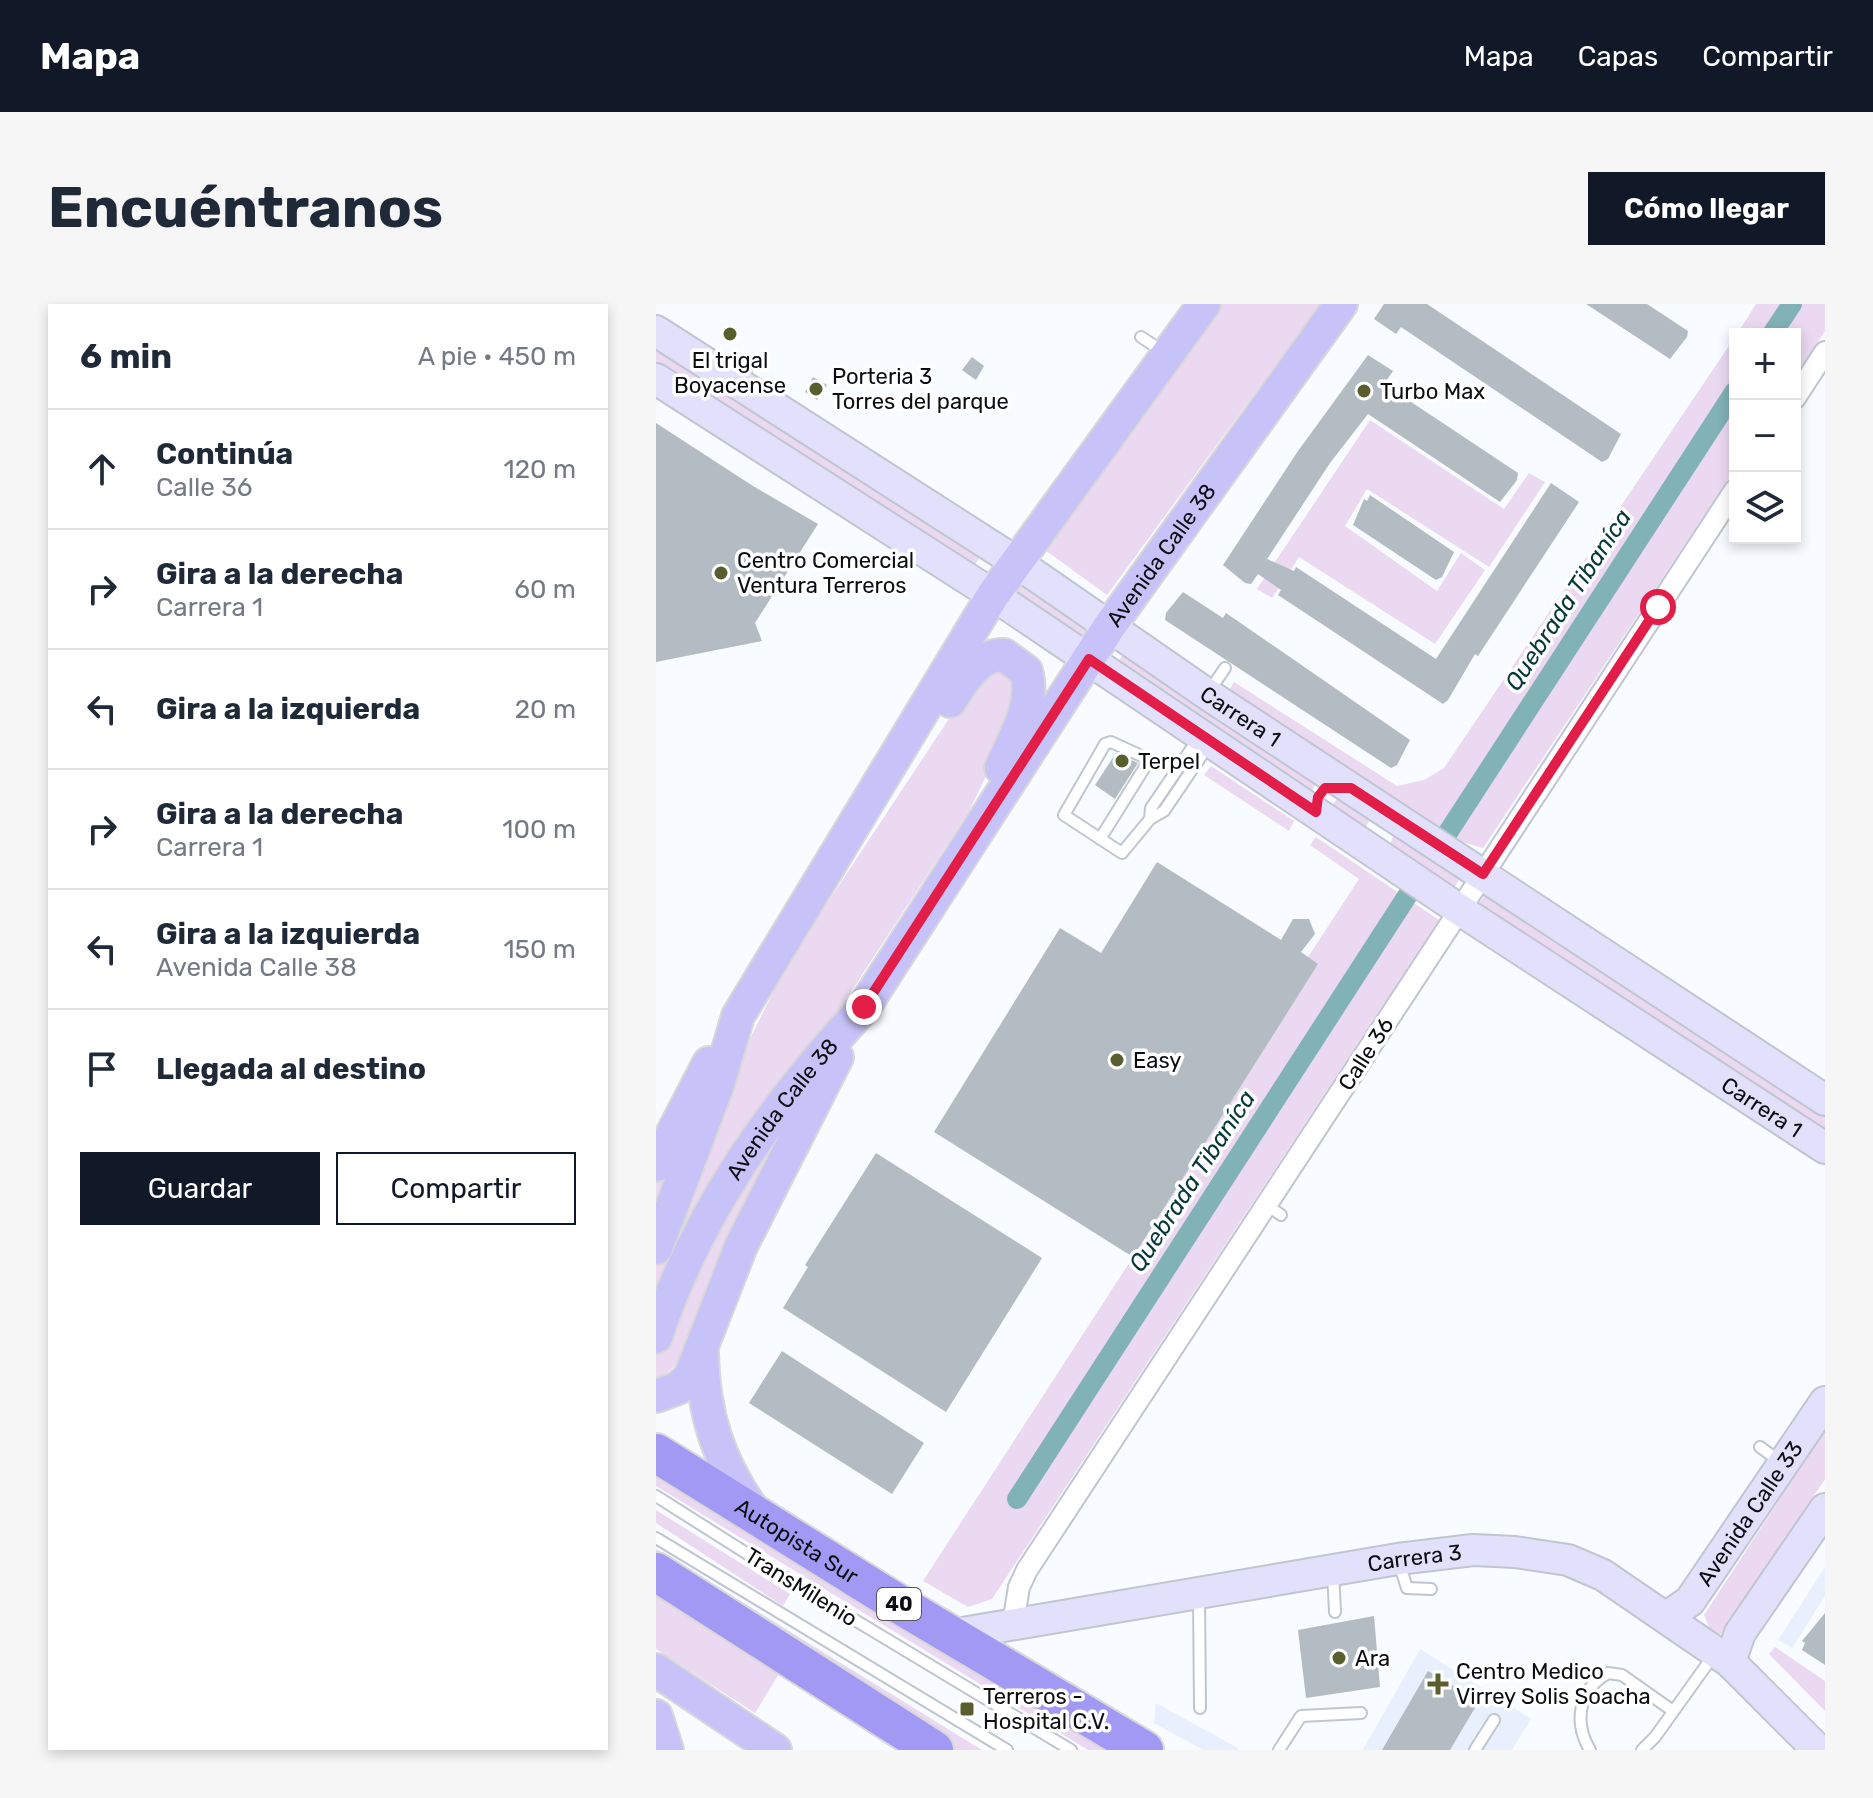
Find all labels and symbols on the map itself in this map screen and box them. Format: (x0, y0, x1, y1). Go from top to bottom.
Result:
marker: El trigal Boyacense (721, 325, 739, 343)
place label: El trigal Boyacense (674, 347, 786, 399)
place label: Porteria 3 Torres del parque (832, 363, 1009, 415)
place label: Turbo Max (1380, 378, 1485, 405)
marker: Porteria 3 Torres del parque (807, 380, 825, 398)
marker: Turbo Max (1355, 382, 1373, 400)
street label: Avenida Calle 38 (1100, 478, 1221, 632)
water label: Quebrada Tibaníca (1499, 504, 1637, 696)
place label: Centro Comercial Ventura Terreros (737, 547, 914, 599)
marker: Centro Comercial Ventura Terreros (712, 564, 730, 582)
route start (1640, 589, 1676, 625)
street label: Carrera 1 (1195, 680, 1286, 752)
place label: Terpel (1138, 748, 1200, 775)
marker: Terpel (1113, 752, 1131, 770)
route end (846, 989, 882, 1025)
street label: Calle 36 (1332, 1012, 1400, 1096)
street label: Avenida Calle 38 (720, 1033, 844, 1185)
place label: Easy (1133, 1047, 1181, 1074)
marker: Easy (1108, 1051, 1126, 1069)
street label: Carrera 1 (1716, 1071, 1807, 1143)
water label: Quebrada Tibaníca (1123, 1085, 1261, 1277)
street label: Avenida Calle 33 (1691, 1436, 1808, 1591)
street label: Autopista Sur (730, 1492, 864, 1590)
street label: Carrera 3 (1365, 1538, 1463, 1577)
street label: TransMilenio (740, 1542, 862, 1632)
road number: 40 (877, 1588, 921, 1620)
place label: Ara (1355, 1645, 1390, 1672)
marker: Ara (1330, 1649, 1348, 1667)
place label: Centro Medico Virrey Solis Soacha (1456, 1658, 1651, 1710)
marker: Centro Medico Virrey Solis Soacha (1427, 1673, 1449, 1695)
place label: Terreros - Hospital C.V. (983, 1683, 1109, 1735)
marker: Terreros - Hospital C.V. (958, 1700, 976, 1718)

